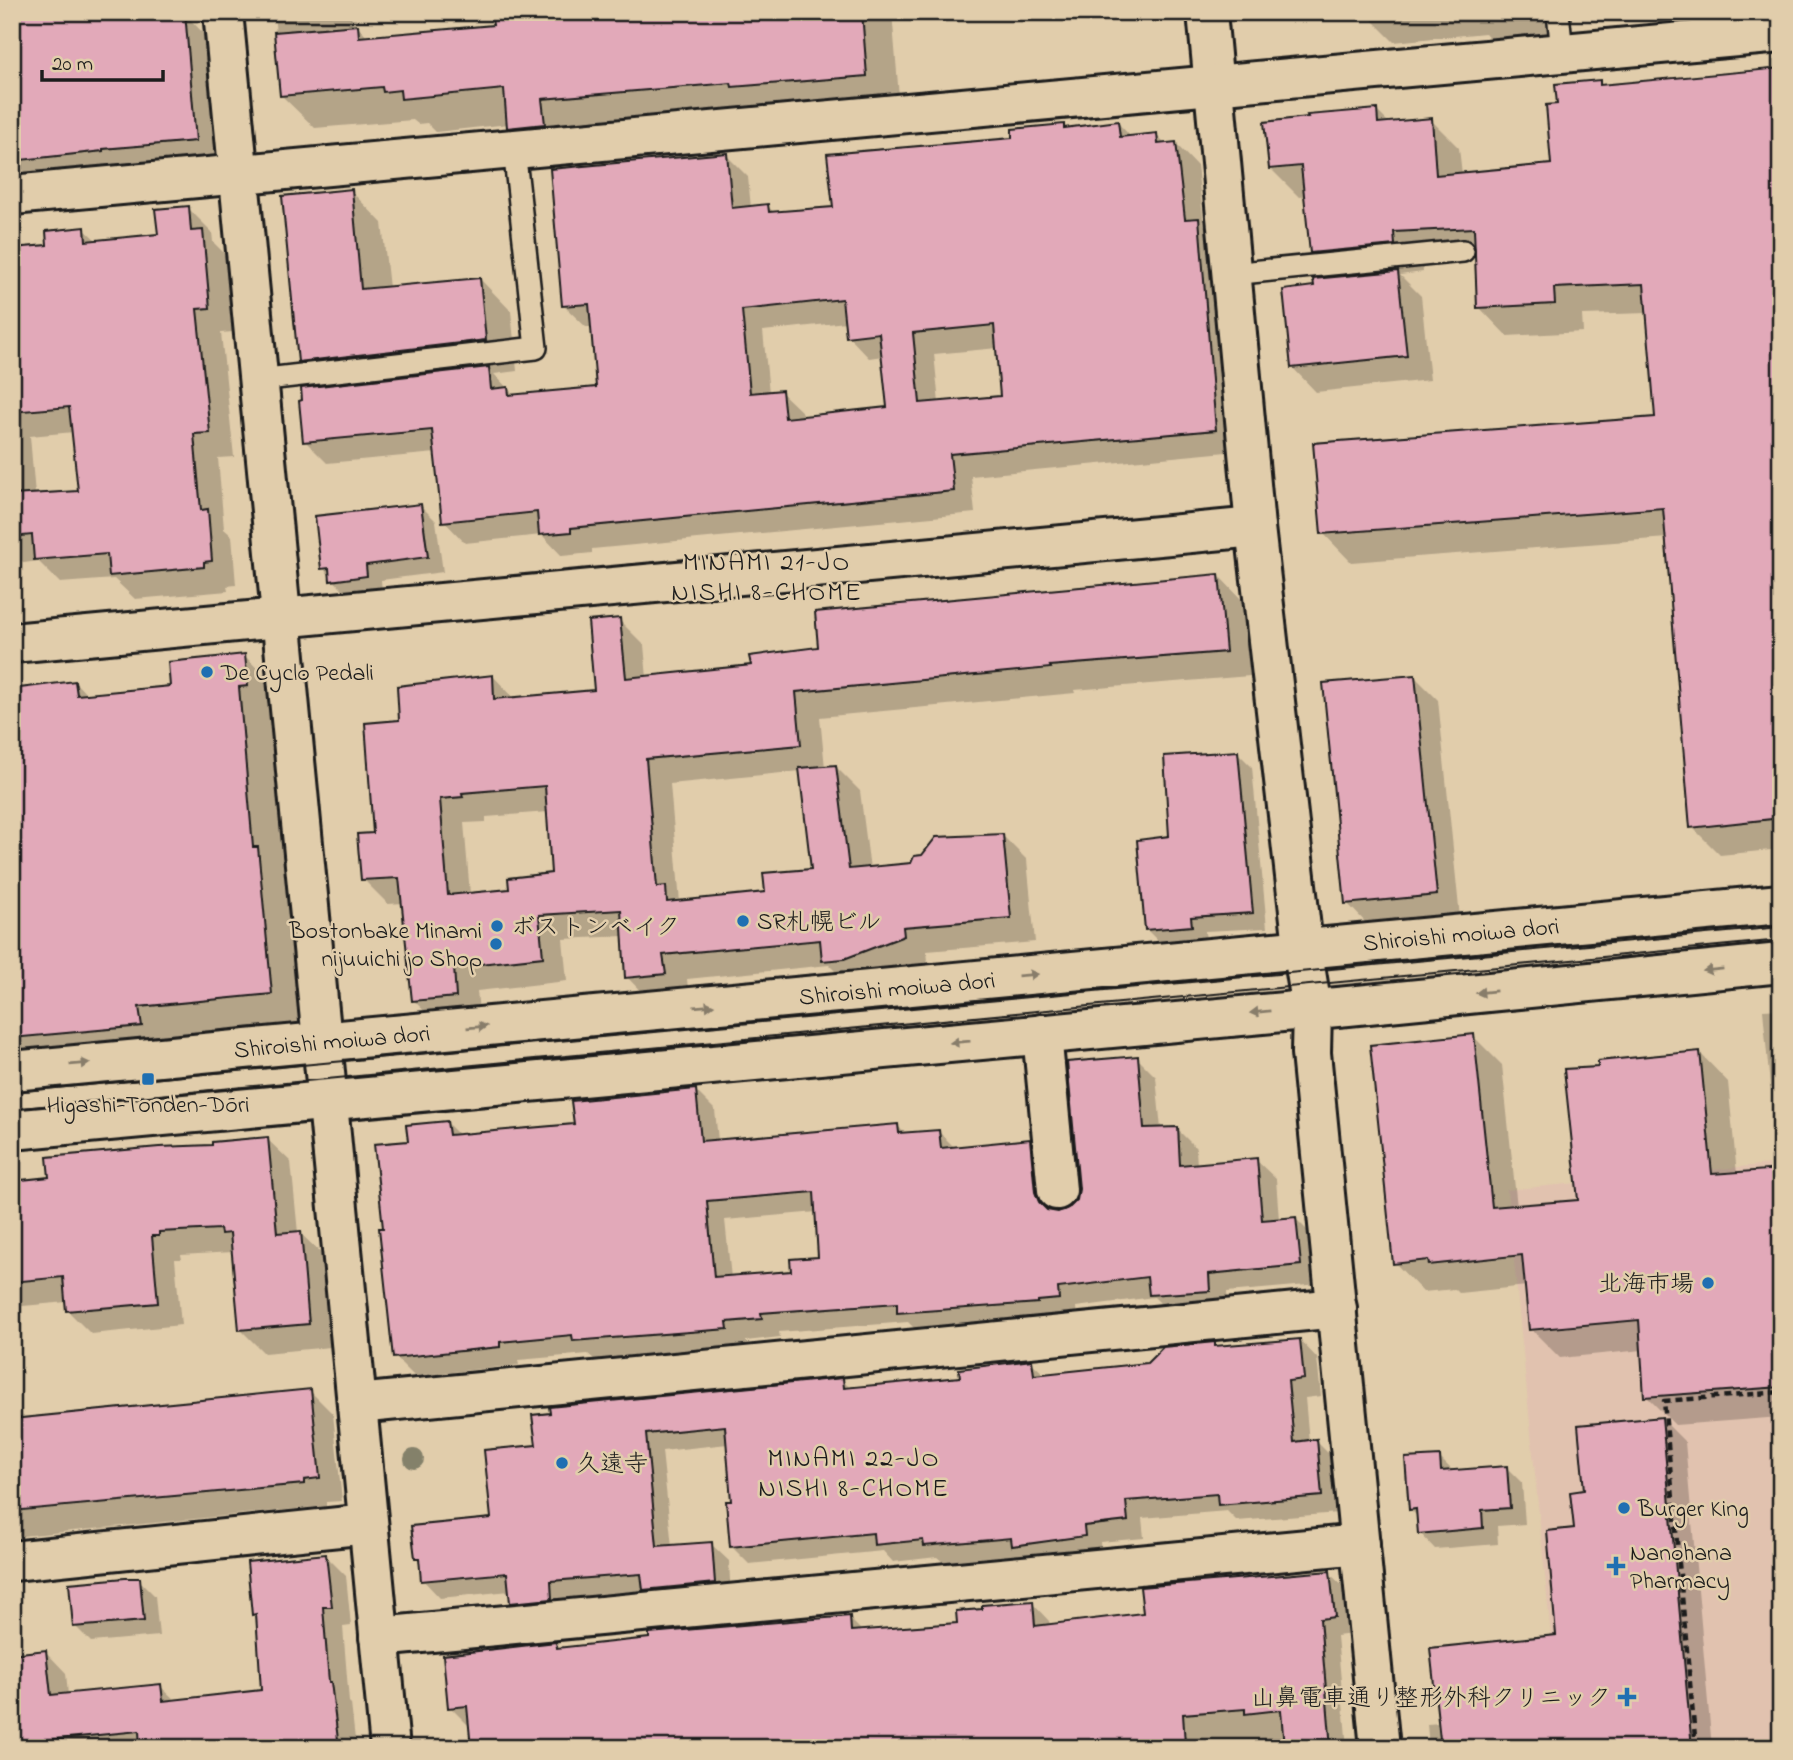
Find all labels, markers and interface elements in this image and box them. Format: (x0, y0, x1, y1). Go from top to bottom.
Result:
scale bar (42, 38, 163, 82)
text: 20 m (52, 50, 93, 80)
district label: MINAMI 21-JO NISHI 8-CHOME (671, 545, 863, 613)
place label: De Cyclo Pedali (220, 657, 374, 693)
marker: De Cyclo Pedali (199, 664, 215, 680)
place label: SR札幌ビル (757, 906, 881, 941)
street label: Shiroishi moiwa dori (1361, 910, 1561, 963)
place label: ボストンベイク (511, 911, 680, 946)
marker: SR札幌ビル (735, 913, 751, 929)
place label: Bostonbake Minami nijuuichi jo Shop (288, 915, 482, 978)
marker: ボストンベイク (489, 918, 505, 934)
marker: Bostonbake Minami nijuuichi jo Shop (488, 936, 504, 952)
street label: Shiroishi moiwa dori (797, 964, 997, 1017)
one-way arrow (1702, 965, 1724, 976)
one-way arrow (1017, 969, 1039, 980)
one-way arrow (1475, 987, 1497, 998)
one-way arrow (693, 1000, 715, 1011)
one-way arrow (1249, 1007, 1271, 1018)
street label: Shiroishi moiwa dori (232, 1017, 432, 1070)
one-way arrow (467, 1021, 489, 1032)
one-way arrow (949, 1036, 971, 1047)
one-way arrow (69, 1059, 91, 1070)
marker: Higashi-Tonden-Dōri (140, 1071, 156, 1087)
place label: Higashi-Tonden-Dōri (47, 1089, 250, 1124)
place label: 北海市場 (1598, 1268, 1694, 1303)
marker: 北海市場 (1700, 1275, 1716, 1291)
district label: MINAMI 22-JO NISHI 8-CHOME (758, 1441, 950, 1509)
place label: 久遠寺 (576, 1448, 648, 1483)
marker: 久遠寺 (554, 1455, 570, 1471)
place label: Burger King (1637, 1493, 1749, 1528)
marker: Burger King (1616, 1500, 1632, 1516)
place label: Nanohana Pharmacy (1630, 1537, 1732, 1601)
marker: Nanohana Pharmacy (1608, 1558, 1624, 1574)
place label: 山鼻電車通り整形外科クリニック (1251, 1682, 1611, 1717)
marker: 山鼻電車通り整形外科クリニック (1617, 1687, 1637, 1707)

